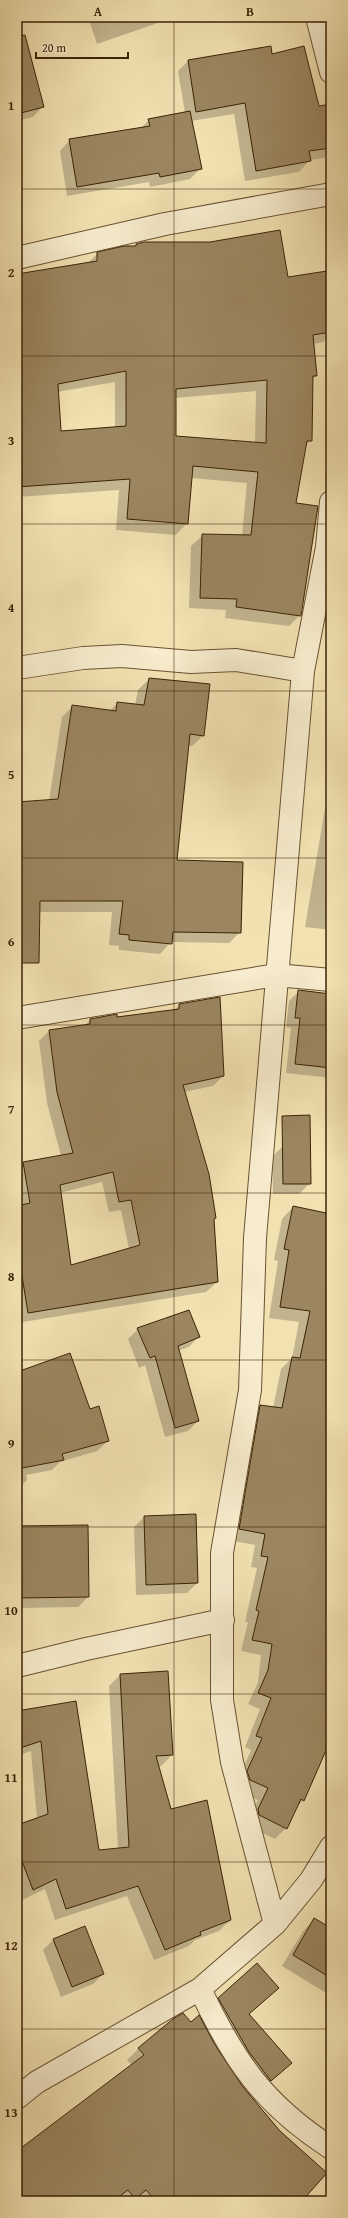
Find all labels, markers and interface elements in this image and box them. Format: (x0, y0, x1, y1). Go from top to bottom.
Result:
text: A (94, 2, 103, 21)
text: B (246, 2, 254, 21)
scale bar (36, 34, 128, 60)
text: 20 m (42, 39, 66, 56)
text: 1 (8, 96, 14, 115)
text: 2 (8, 263, 15, 282)
text: 3 (8, 431, 14, 450)
text: 4 (8, 598, 15, 617)
text: 5 (8, 765, 15, 784)
text: 6 (8, 932, 15, 951)
text: 7 (8, 1100, 15, 1119)
text: 8 (8, 1267, 15, 1286)
text: 9 (8, 1434, 15, 1453)
text: 10 (4, 1601, 18, 1620)
text: 11 (4, 1768, 18, 1787)
text: 12 (4, 1936, 18, 1955)
text: 13 (4, 2103, 18, 2122)

